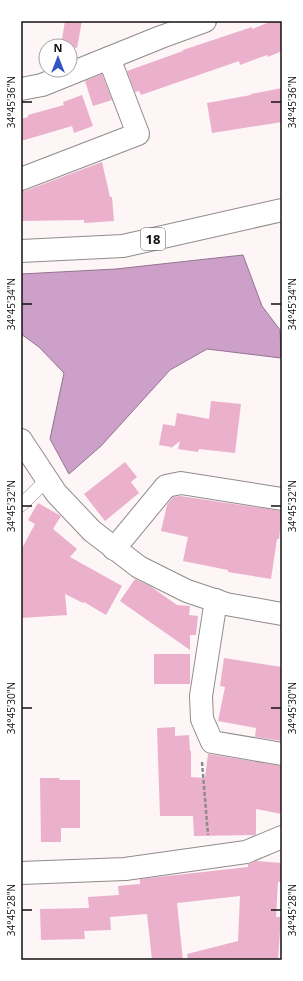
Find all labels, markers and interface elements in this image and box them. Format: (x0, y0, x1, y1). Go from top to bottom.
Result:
north arrow (38, 38, 78, 78)
text: N (54, 40, 62, 55)
text: 34°45'36"N (4, 76, 18, 128)
text: 34°45'36"N (285, 76, 299, 128)
road number: 18 (141, 228, 165, 250)
text: 34°45'34"N (4, 278, 18, 330)
text: 34°45'34"N (285, 278, 299, 330)
text: 34°45'32"N (4, 480, 18, 532)
text: 34°45'32"N (285, 480, 299, 532)
text: 34°45'30"N (4, 682, 18, 734)
text: 34°45'30"N (285, 682, 299, 734)
text: 34°45'28"N (4, 884, 18, 936)
text: 34°45'28"N (285, 884, 299, 936)

